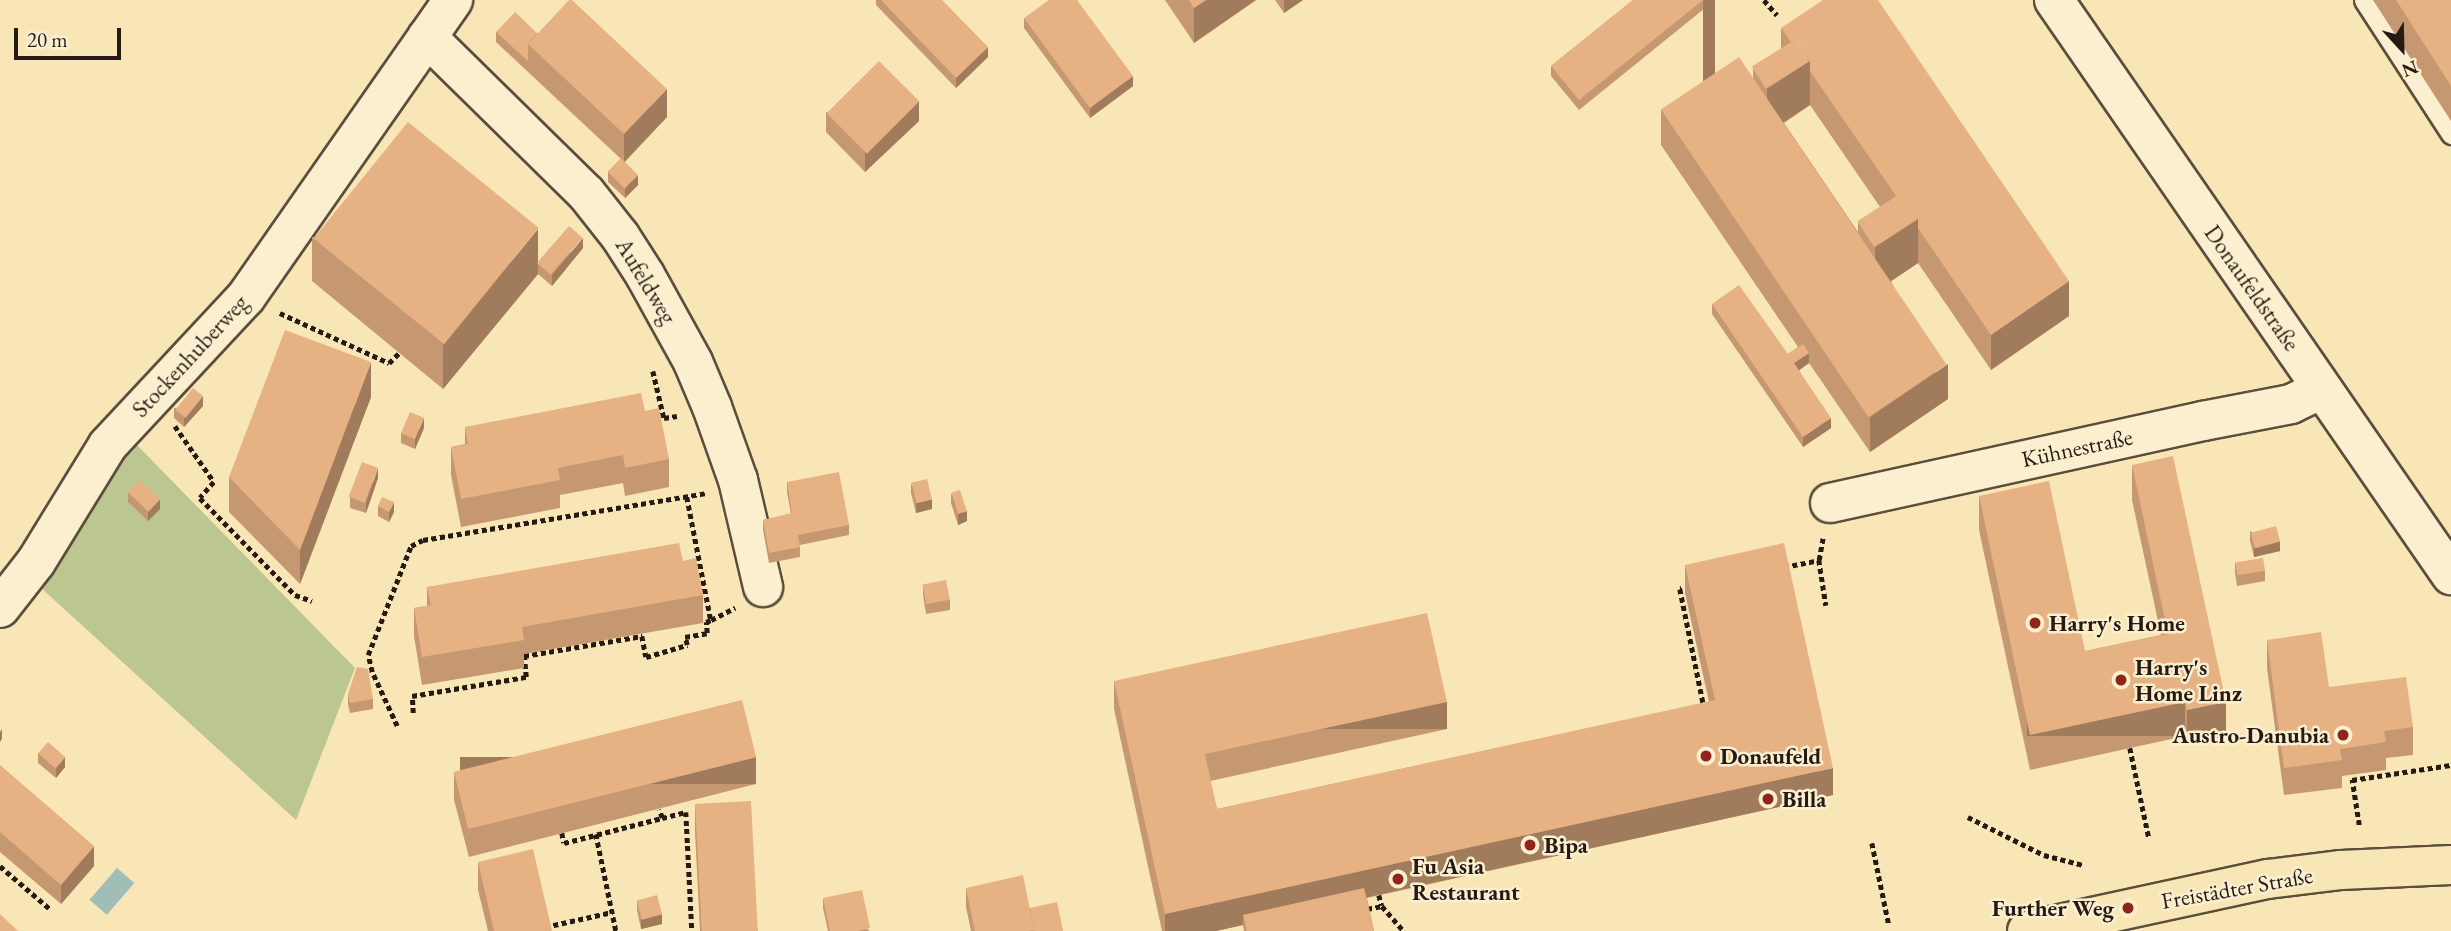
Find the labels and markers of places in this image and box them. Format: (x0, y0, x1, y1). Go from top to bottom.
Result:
place label: Harry's Home (2049, 609, 2185, 637)
marker: Harry's Home (2027, 615, 2043, 631)
place label: Harry's Home Linz (2135, 653, 2242, 707)
marker: Harry's Home Linz (2113, 672, 2129, 688)
place label: Austro-Danubia (2172, 721, 2329, 749)
marker: Austro-Danubia (2335, 727, 2351, 743)
place label: Donaufeld (1720, 742, 1821, 770)
marker: Donaufeld (1698, 748, 1714, 764)
place label: Billa (1782, 785, 1826, 813)
marker: Billa (1760, 791, 1776, 807)
place label: Bipa (1544, 831, 1588, 859)
marker: Bipa (1522, 837, 1538, 853)
place label: Fu Asia Restaurant (1412, 852, 1520, 906)
marker: Fu Asia Restaurant (1390, 871, 1406, 887)
place label: Further Weg (1992, 894, 2114, 922)
marker: Further Weg (2120, 900, 2136, 916)

